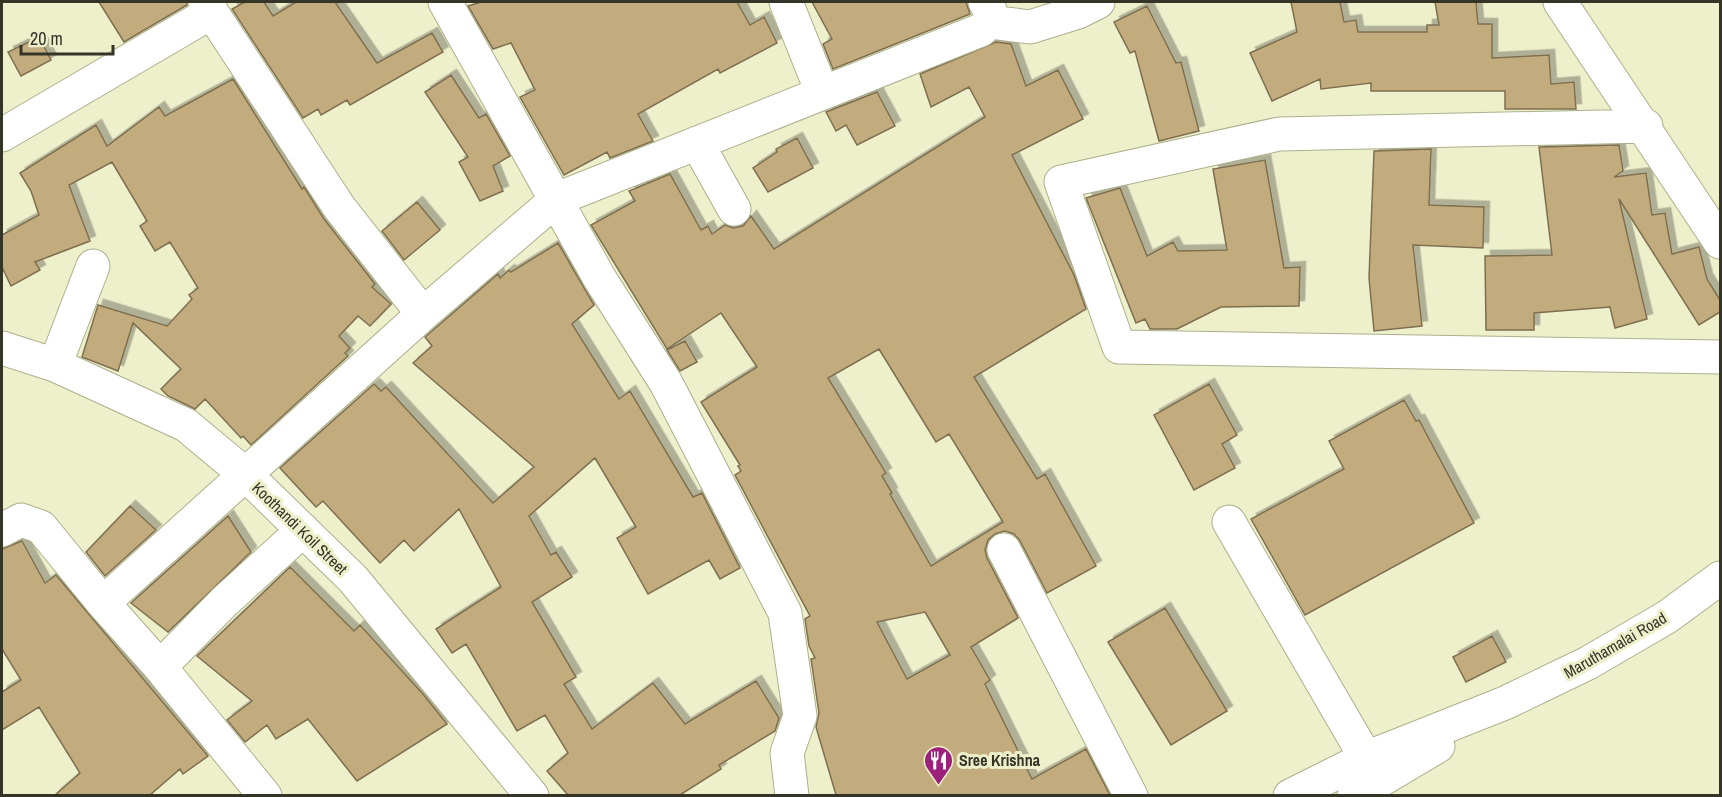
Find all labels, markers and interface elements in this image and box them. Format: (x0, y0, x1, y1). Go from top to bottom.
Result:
scale bar (21, 18, 112, 56)
text: 20 m (30, 26, 63, 51)
street label: Koothandi Koil Street (247, 477, 353, 579)
street label: Maruthamalai Road (1560, 607, 1670, 683)
restaurant icon: Sree Krishna (922, 744, 954, 786)
place label: Sree Krishna (959, 749, 1041, 771)

